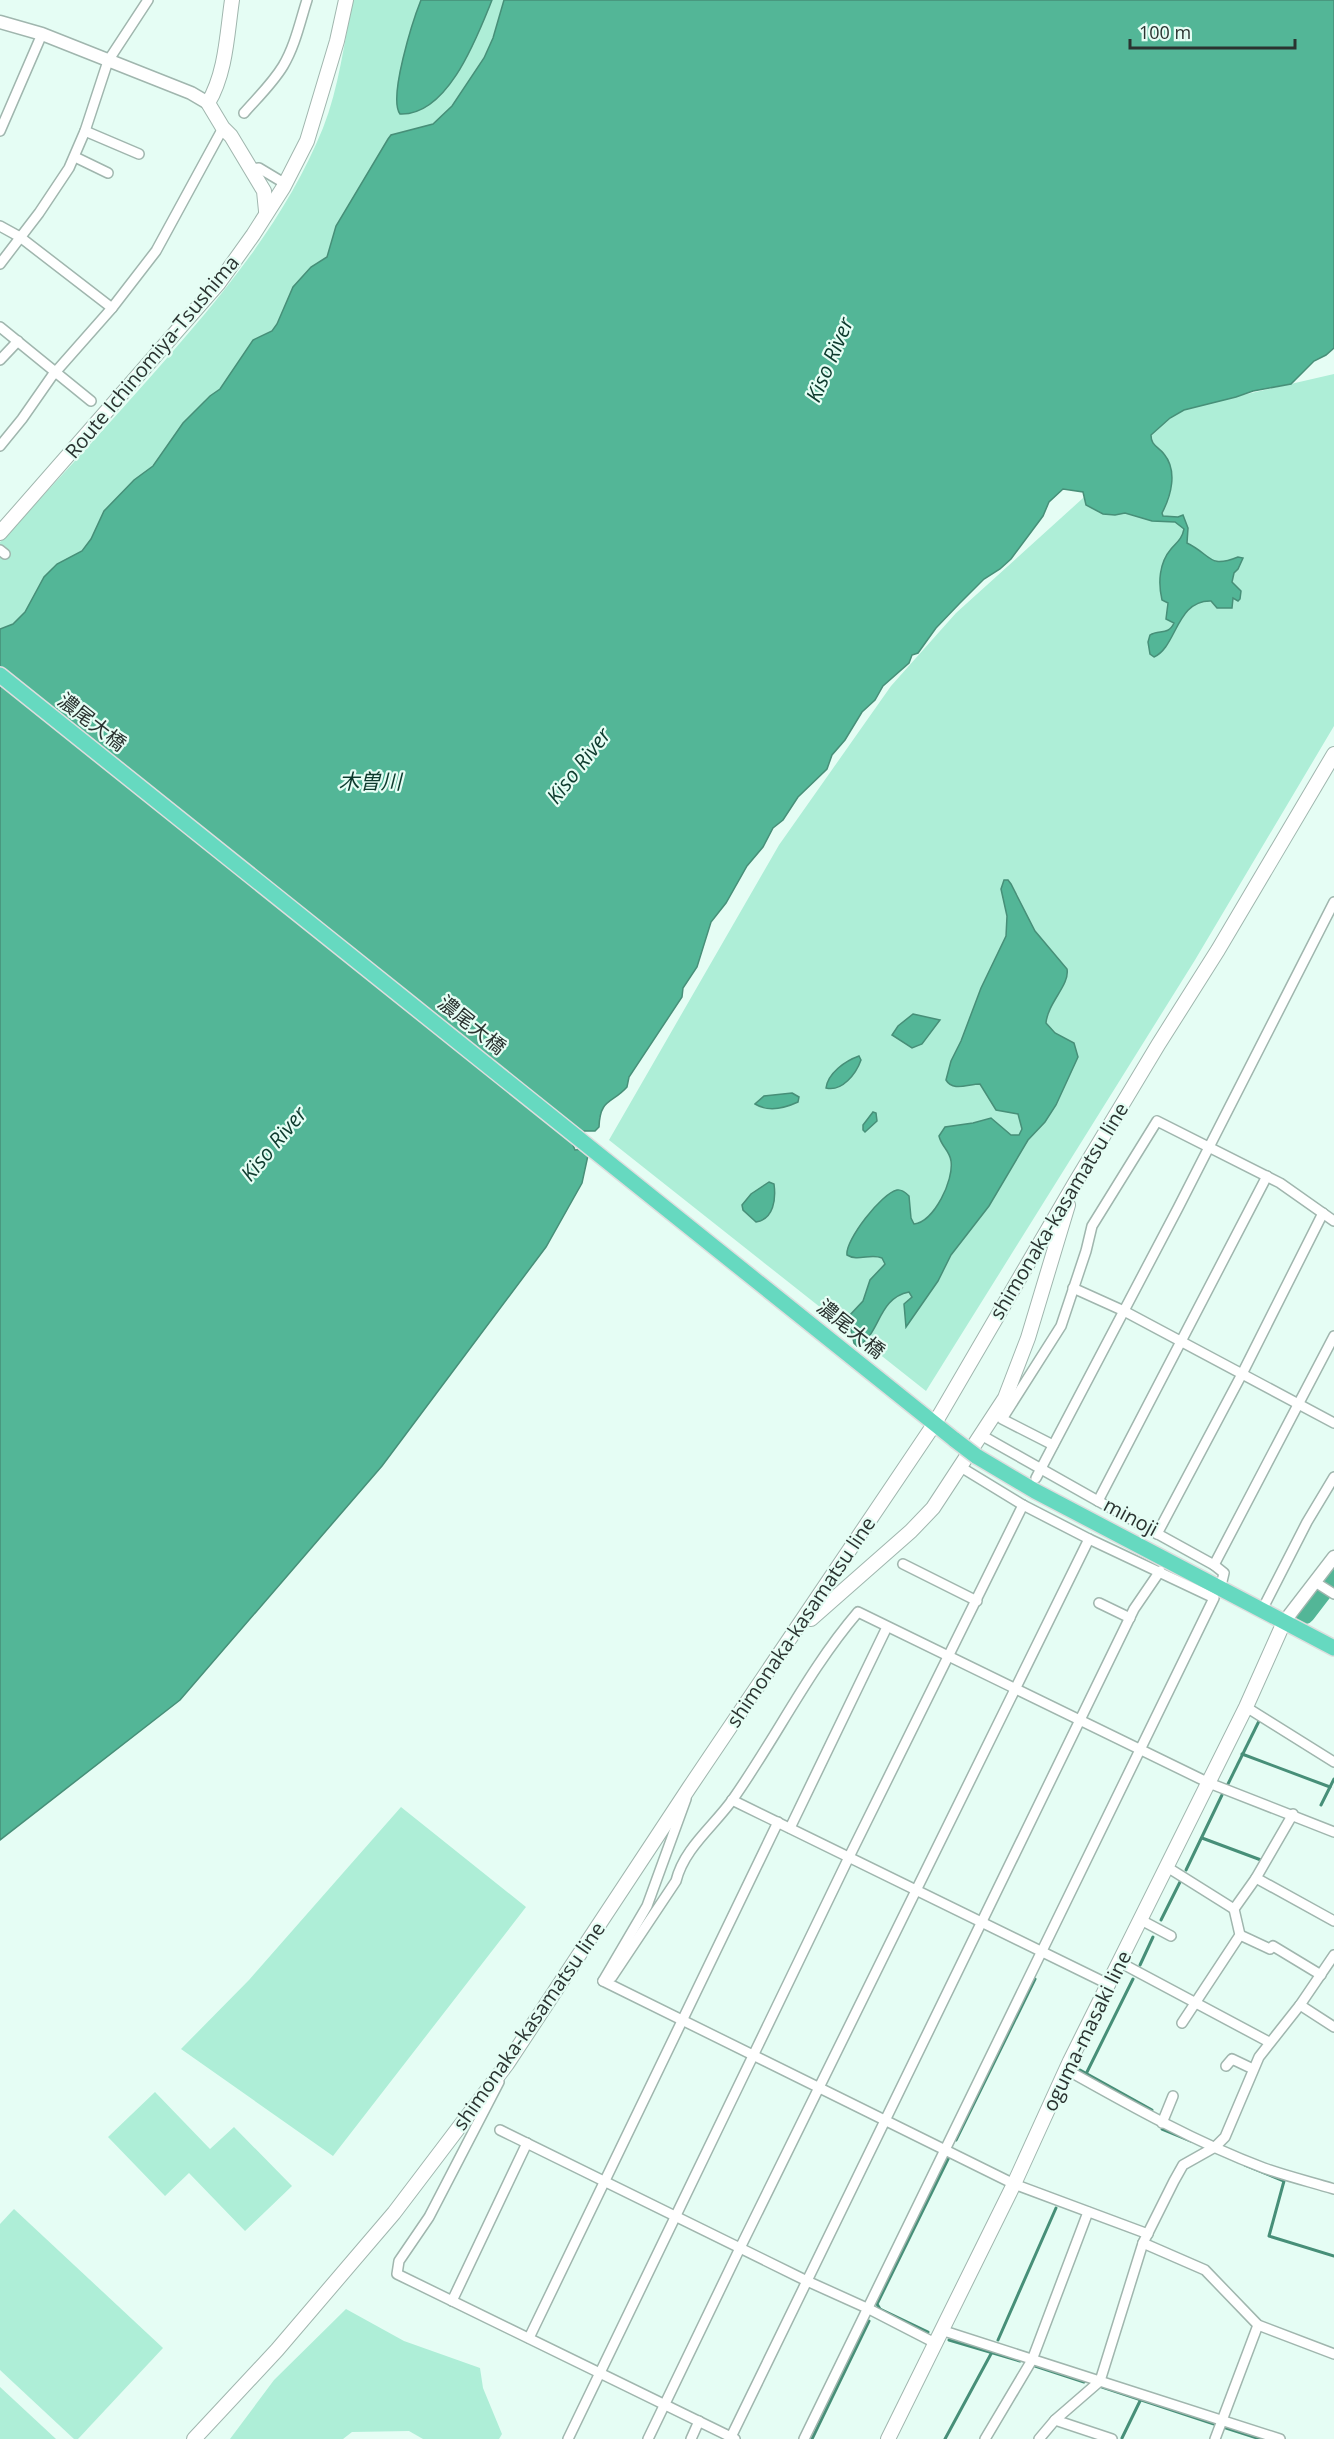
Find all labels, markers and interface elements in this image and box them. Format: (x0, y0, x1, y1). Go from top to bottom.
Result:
scale bar (1130, 12, 1295, 50)
text: 100 m (1139, 20, 1191, 44)
street label: Route Ichinomiya-Tsushima (59, 249, 245, 464)
water label: Kiso River (799, 312, 860, 406)
street label: 濃尾大橋 (52, 686, 132, 757)
water label: Kiso River (540, 721, 617, 809)
water label: 木曽川 (339, 767, 403, 795)
street label: 濃尾大橋 (433, 989, 512, 1060)
street label: shimonaka-kasamatsu line (983, 1097, 1134, 1324)
water label: Kiso River (234, 1100, 313, 1186)
street label: 濃尾大橋 (812, 1293, 891, 1364)
street label: minoji (1099, 1491, 1163, 1542)
street label: shimonaka-kasamatsu line (720, 1511, 881, 1732)
street label: shimonaka-kasamatsu line (446, 1916, 611, 2135)
street label: oguma-masaki line (1036, 1946, 1137, 2116)

